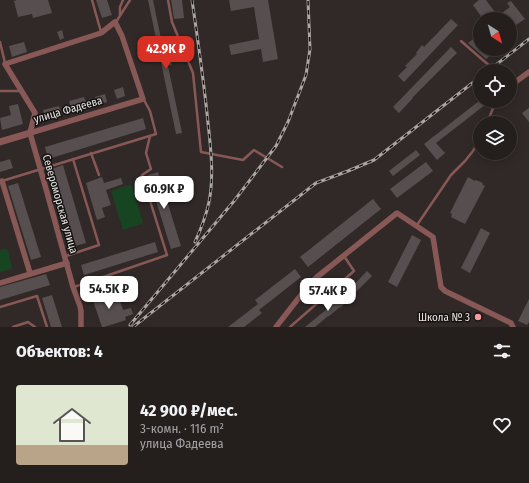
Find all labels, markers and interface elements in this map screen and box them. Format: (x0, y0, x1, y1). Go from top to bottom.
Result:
north arrow (473, 12, 517, 56)
map controls (473, 12, 517, 160)
pin: 42.9K ₽ (129, 36, 203, 70)
text: 42.9K ₽ (146, 41, 186, 56)
button: locate (473, 64, 517, 108)
street label: улица Фадеева (32, 94, 104, 126)
button: layers (473, 116, 517, 160)
street label: Североморская улица (40, 153, 80, 255)
pin: 60.9K ₽ (127, 176, 201, 210)
text: 60.9K ₽ (144, 181, 184, 196)
pin: 54.5K ₽ (72, 276, 146, 310)
pin: 57.4K ₽ (291, 278, 365, 312)
text: 54.5K ₽ (89, 281, 129, 296)
text: 57.4K ₽ (309, 283, 347, 298)
place label: Школа № 3 (418, 311, 470, 324)
marker: Школа № 3 (473, 312, 483, 322)
icon: filters (491, 340, 513, 362)
text: Объектов: 4 (16, 341, 103, 362)
text: 42 900 ₽/мес. (140, 400, 238, 421)
icon: home (48, 401, 96, 449)
icon: heart (491, 414, 513, 436)
text: 3-комн. · 116 m² (140, 421, 224, 436)
text: улица Фадеева (140, 436, 224, 451)

